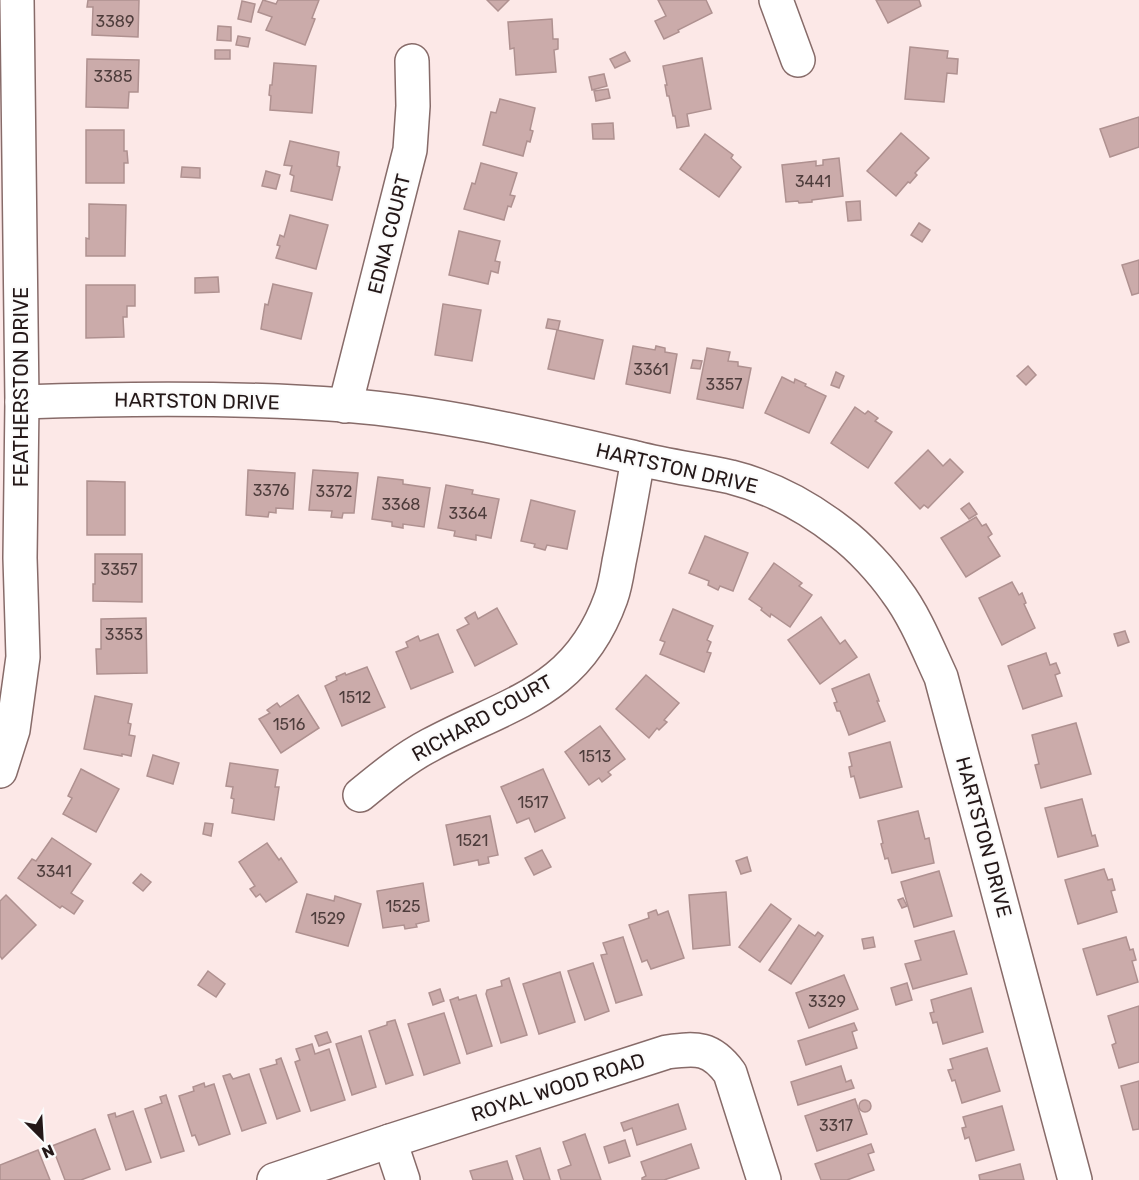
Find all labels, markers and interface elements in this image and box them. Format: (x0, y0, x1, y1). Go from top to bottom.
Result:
house number: 3389 (96, 12, 134, 31)
house number: 3385 (94, 67, 132, 86)
street label: EDNA COURT (362, 171, 416, 297)
house number: 3441 (795, 172, 831, 191)
street label: FEATHERSTON DRIVE (9, 287, 33, 487)
house number: 3361 (633, 360, 669, 379)
house number: 3357 (706, 375, 742, 394)
street label: HARTSTON DRIVE (114, 388, 280, 414)
street label: HARTSTON DRIVE (594, 438, 760, 498)
house number: 3376 (253, 481, 290, 500)
house number: 3372 (316, 482, 352, 501)
house number: 3368 (381, 495, 421, 514)
house number: 3364 (449, 504, 487, 523)
house number: 3357 (101, 560, 137, 579)
house number: 3353 (105, 625, 143, 644)
street label: RICHARD COURT (408, 669, 557, 766)
house number: 1512 (339, 688, 371, 707)
house number: 1516 (273, 715, 306, 734)
house number: 1513 (579, 747, 611, 766)
street label: HARTSTON DRIVE (951, 754, 1017, 920)
house number: 1517 (517, 793, 549, 812)
house number: 1521 (456, 831, 488, 850)
house number: 3341 (36, 862, 72, 881)
house number: 1525 (385, 897, 421, 916)
house number: 1529 (310, 909, 346, 928)
house number: 3329 (808, 992, 846, 1011)
street label: ROYAL WOOD ROAD (468, 1048, 648, 1126)
north arrow (12, 1108, 72, 1168)
house number: 3317 (819, 1116, 853, 1135)
text: N (39, 1140, 57, 1162)

